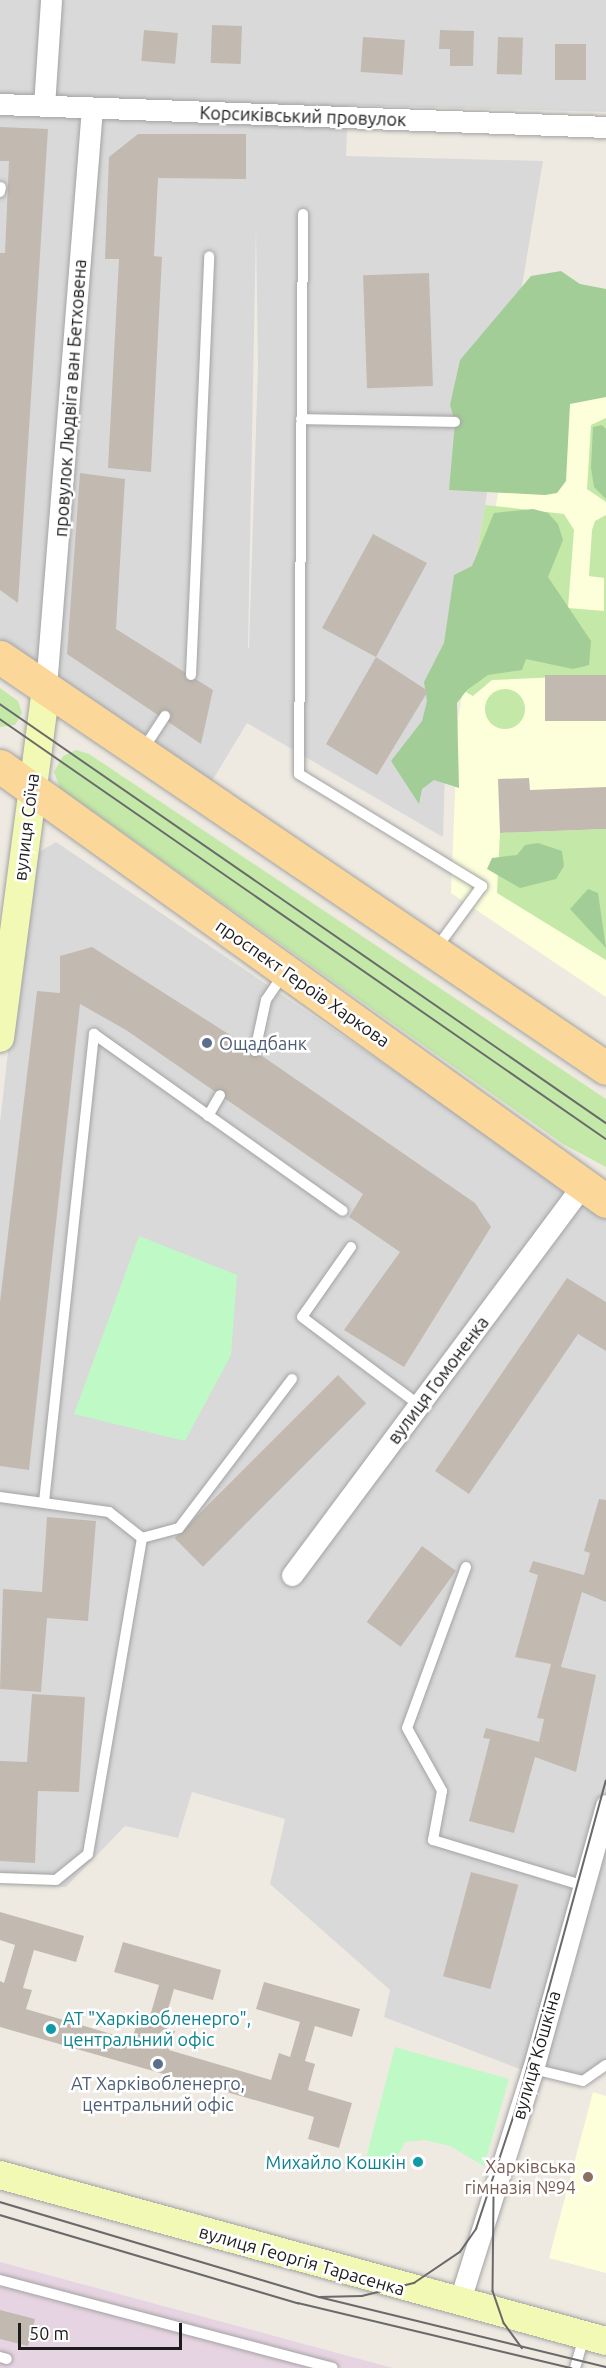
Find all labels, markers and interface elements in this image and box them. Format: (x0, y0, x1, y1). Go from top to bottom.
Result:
street label: Корсиківський провулок (199, 102, 407, 130)
street label: провулок Людвіга ван Бетховена (50, 258, 90, 538)
street label: вулиця Соїча (9, 772, 43, 882)
street label: проспект Героїв Харкова (212, 915, 394, 1051)
place label: Ощадбанк (219, 1032, 307, 1054)
marker: Ощадбанк (200, 1036, 214, 1050)
street label: вулиця Гомоненка (383, 1312, 493, 1448)
street label: вулиця Кошкіна (507, 1988, 565, 2122)
place label: АТ "Харківобленерго", центральний офіс (63, 2008, 251, 2050)
marker: АТ "Харківобленерго", центральний офіс (44, 2022, 58, 2036)
marker: АТ Харківобленерго, центральний офіс (151, 2057, 165, 2071)
place label: АТ Харківобленерго, центральний офіс (71, 2073, 245, 2116)
place label: Михайло Кошкін (265, 2151, 406, 2173)
marker: Михайло Кошкін (411, 2155, 425, 2169)
place label: Харківська гімназія №94 (465, 2156, 576, 2198)
marker: Харківська гімназія №94 (581, 2170, 595, 2184)
street label: вулиця Георгія Тарасенка (197, 2220, 407, 2300)
scale bar (21, 2311, 184, 2349)
text: 50 m (29, 2323, 69, 2343)

